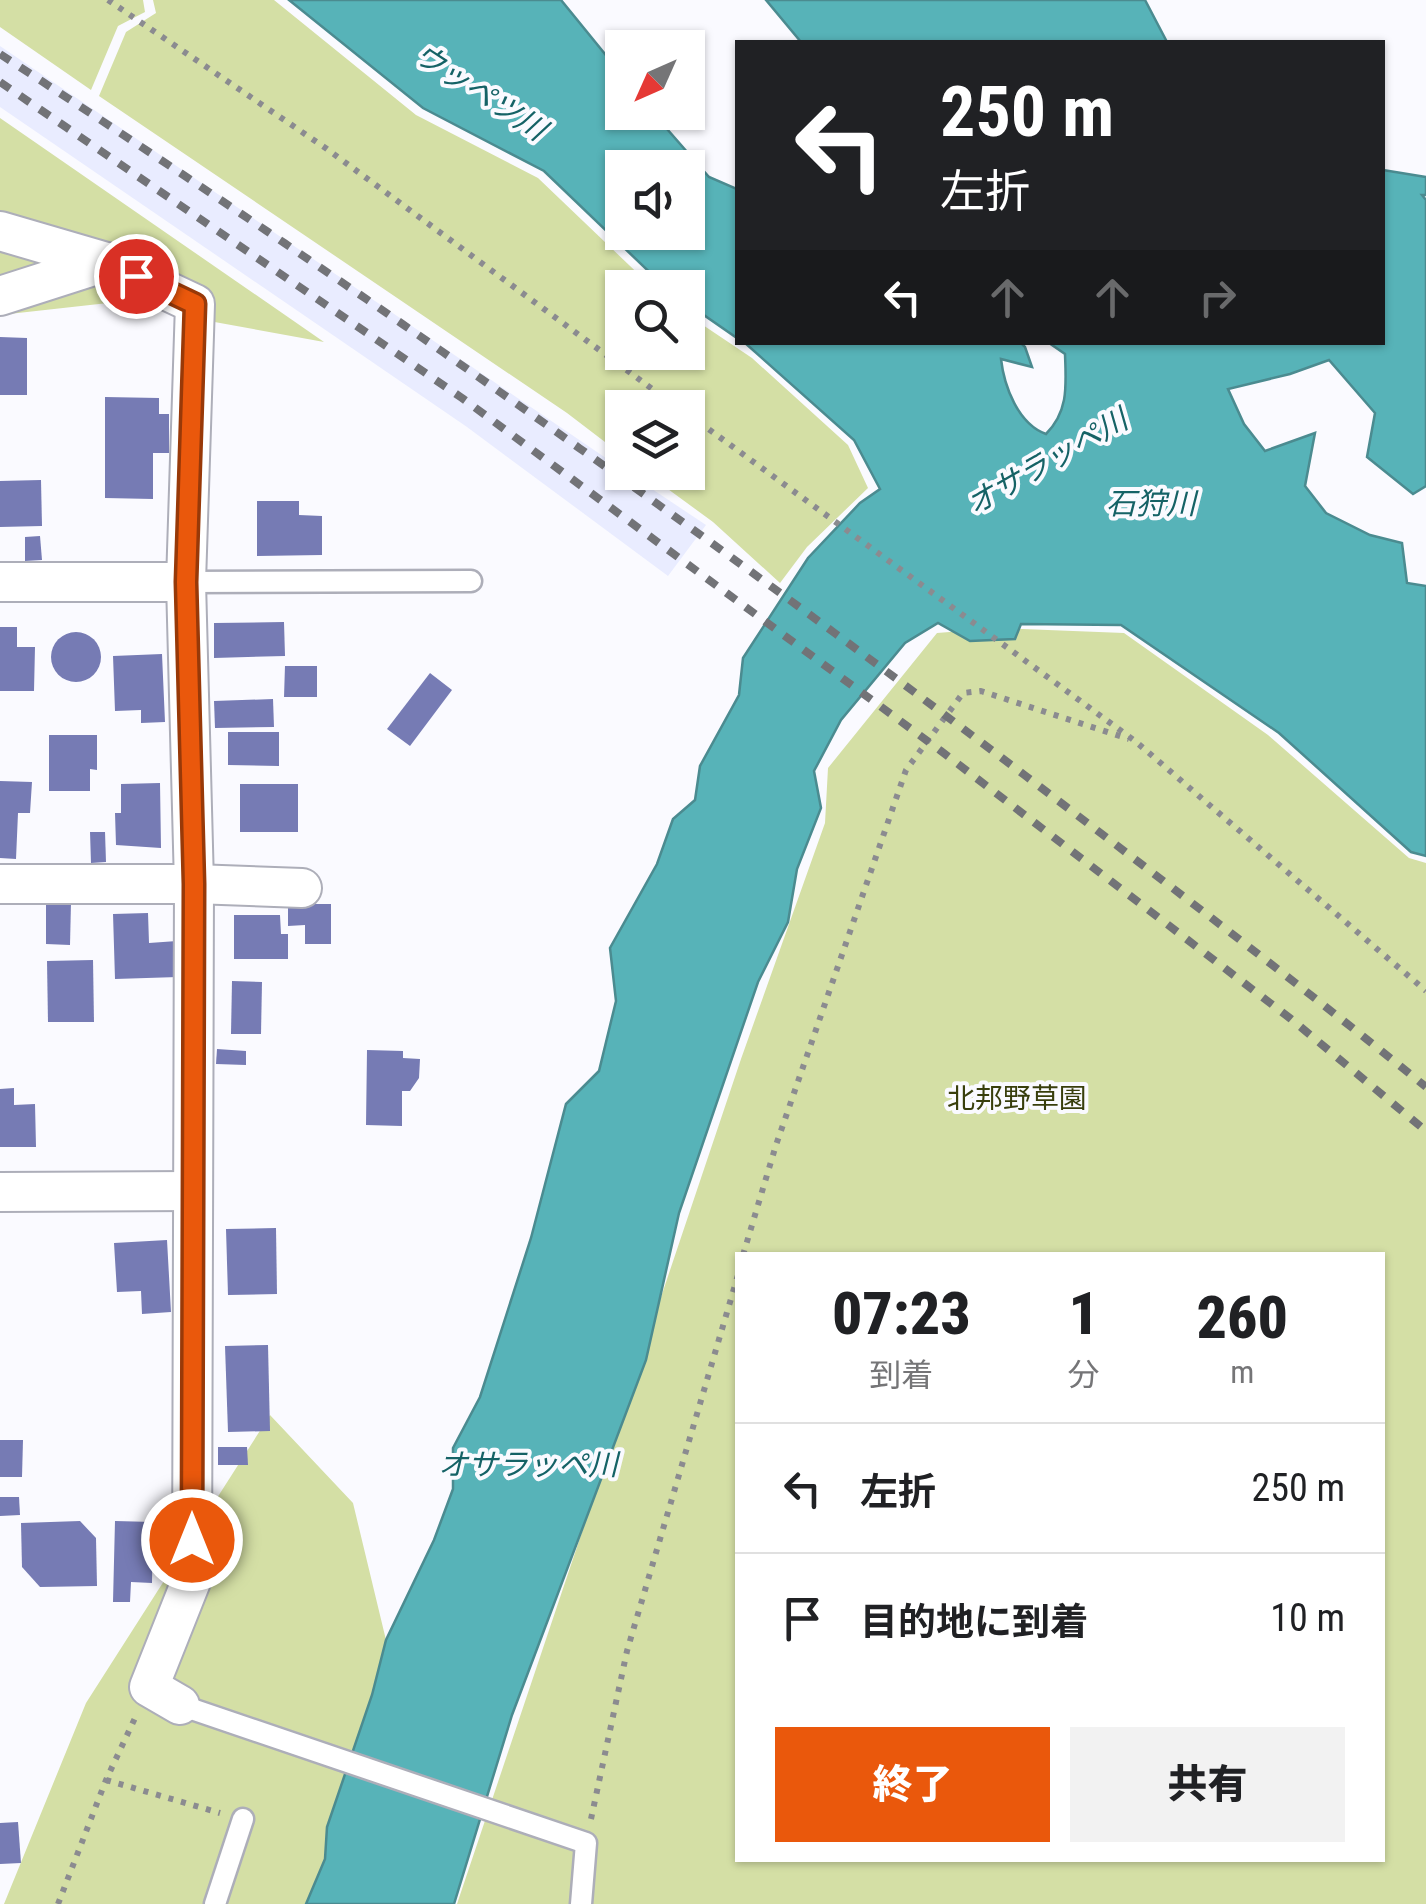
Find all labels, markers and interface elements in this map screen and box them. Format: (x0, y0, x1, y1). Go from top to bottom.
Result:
north arrow (605, 30, 705, 130)
map controls (605, 30, 705, 490)
water label: ウッペツ川 (408, 36, 555, 149)
text: 250 m (940, 71, 1114, 153)
icon: left (775, 80, 905, 210)
button: sound (605, 150, 705, 250)
text: 左折 (940, 165, 1030, 218)
pin (94, 234, 179, 319)
icon: arrive (109, 249, 164, 304)
button: search (605, 270, 705, 370)
icon: left (875, 270, 930, 325)
icon: ahead (980, 270, 1035, 325)
icon: ahead (1085, 270, 1140, 325)
icon: right (1190, 270, 1245, 325)
button: layers (605, 390, 705, 490)
water label: オサラッペ川 (960, 400, 1136, 522)
water label: 石狩川 (1106, 486, 1199, 521)
park label: 北邦野草園 (947, 1082, 1087, 1115)
text: 07:23 (832, 1278, 971, 1349)
text: 1 (1068, 1278, 1099, 1349)
text: 260 (1197, 1282, 1288, 1353)
text: m (1230, 1353, 1254, 1391)
text: 到着 (869, 1356, 933, 1394)
text: 分 (1068, 1356, 1100, 1394)
water label: オサラッペ川 (438, 1447, 621, 1482)
icon: left (775, 1461, 830, 1516)
text: 250 m (1251, 1466, 1345, 1510)
text: 左折 (860, 1470, 936, 1514)
position arrow (140, 1488, 244, 1592)
icon: arrive (775, 1591, 830, 1646)
text: 10 m (1270, 1596, 1345, 1640)
text: 目的地に到着 (860, 1600, 1088, 1644)
button: 終了 (775, 1727, 1050, 1842)
button: 共有 (1070, 1727, 1345, 1842)

